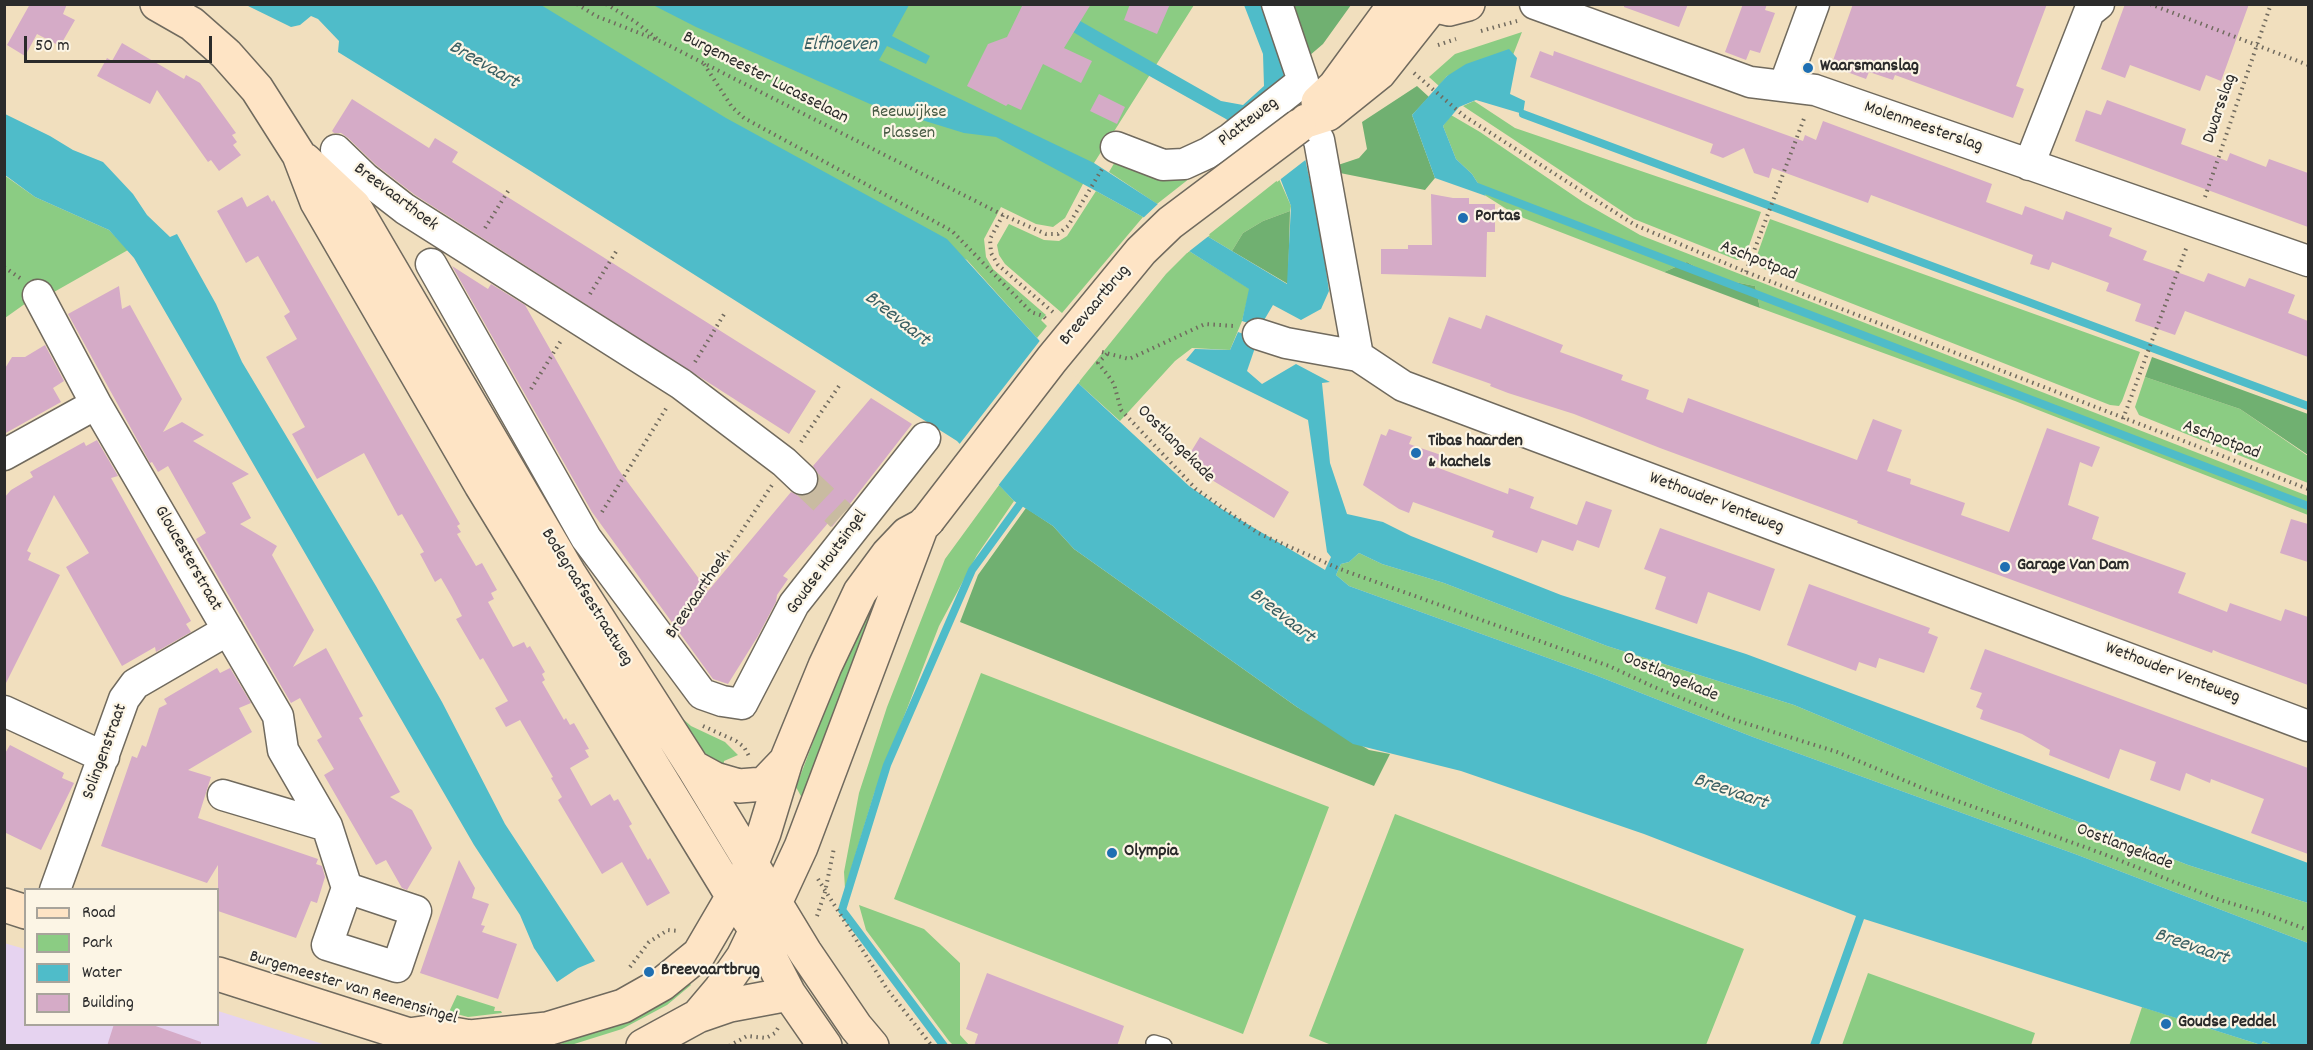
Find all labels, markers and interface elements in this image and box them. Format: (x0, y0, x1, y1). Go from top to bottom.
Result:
scale bar (27, 24, 214, 62)
street label: Burgemeester Lucasselaan (678, 28, 852, 130)
text: 50 m (35, 34, 70, 59)
water label: Elfhoeven (803, 34, 877, 58)
water label: Breevaart (444, 37, 522, 95)
place label: Waarsmanslag (1820, 57, 1919, 79)
marker: Waarsmanslag (1801, 61, 1815, 75)
street label: Dwarsslag (2199, 72, 2243, 146)
street label: Platteweg (1215, 93, 1283, 153)
street label: Molenmeesterslag (1861, 98, 1985, 158)
park label: Reeuwijkse Plassen (872, 103, 946, 146)
street label: Breevaarthoek (348, 159, 442, 237)
place label: Portas (1475, 207, 1521, 229)
marker: Portas (1456, 211, 1470, 225)
street label: Aschpotpad (1716, 237, 1800, 287)
street label: Breevaartbrug (1056, 261, 1136, 351)
water label: Breevaart (859, 287, 933, 353)
street label: Oostlangekade (1131, 401, 1219, 489)
street label: Aschpotpad (2179, 416, 2263, 466)
place label: Tibas haarden & kachels (1428, 432, 1523, 474)
marker: Tibas haarden & kachels (1409, 446, 1423, 460)
street label: Wethouder Venteweg (1645, 468, 1787, 540)
street label: Gloucesterstraat (148, 503, 226, 615)
street label: Goudse Houtsingel (783, 507, 873, 619)
street label: Bodegraafsestraatweg (535, 525, 637, 671)
street label: Breevaarthoek (662, 548, 736, 644)
place label: Garage Van Dam (2017, 556, 2129, 578)
marker: Garage Van Dam (1998, 560, 2012, 574)
water label: Breevaart (1244, 584, 1318, 650)
street label: Wethouder Venteweg (2101, 638, 2243, 710)
street label: Oostlangekade (1619, 648, 1721, 708)
street label: Solingenstraat (79, 701, 133, 803)
water label: Breevaart (1690, 769, 1770, 817)
street label: Oostlangekade (2073, 820, 2175, 876)
place label: Olympia (1124, 842, 1178, 864)
marker: Olympia (1105, 846, 1119, 860)
legend (24, 888, 219, 1026)
text: Road (82, 901, 116, 926)
water label: Breevaart (2151, 924, 2231, 972)
text: Park (82, 931, 113, 956)
street label: Burgemeester van Reenensingel (246, 947, 460, 1031)
text: Water (82, 961, 122, 986)
place label: Breevaartbrug (661, 961, 760, 983)
marker: Breevaartbrug (642, 965, 656, 979)
text: Building (82, 991, 134, 1016)
place label: Goudse Peddel (2178, 1013, 2276, 1035)
marker: Goudse Peddel (2159, 1017, 2173, 1031)

